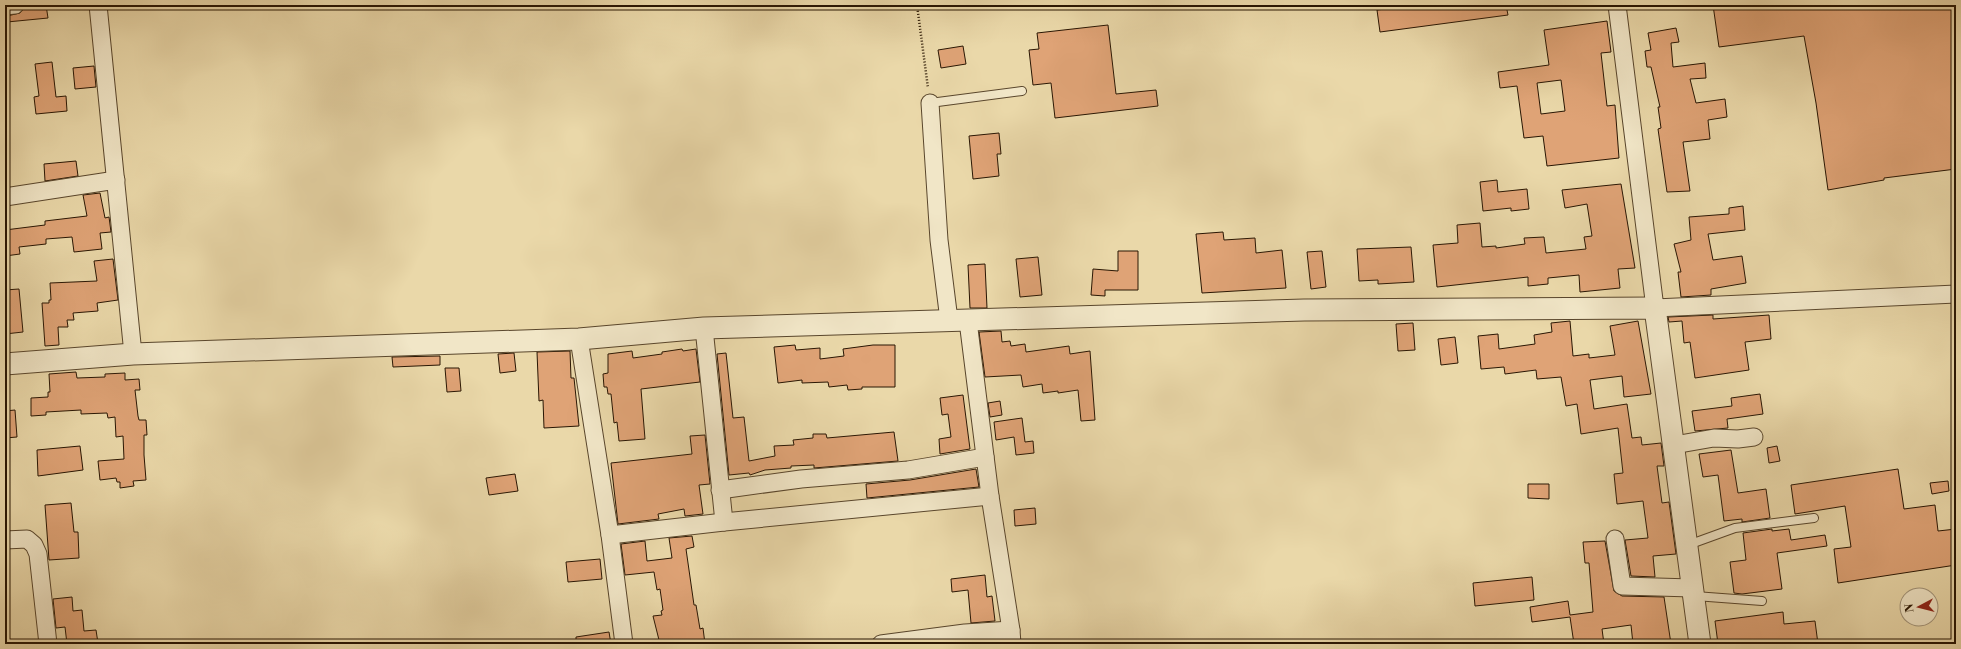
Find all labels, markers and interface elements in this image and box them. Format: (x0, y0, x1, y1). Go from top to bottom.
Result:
north arrow (1899, 587, 1939, 627)
text: N (1903, 603, 1918, 613)

